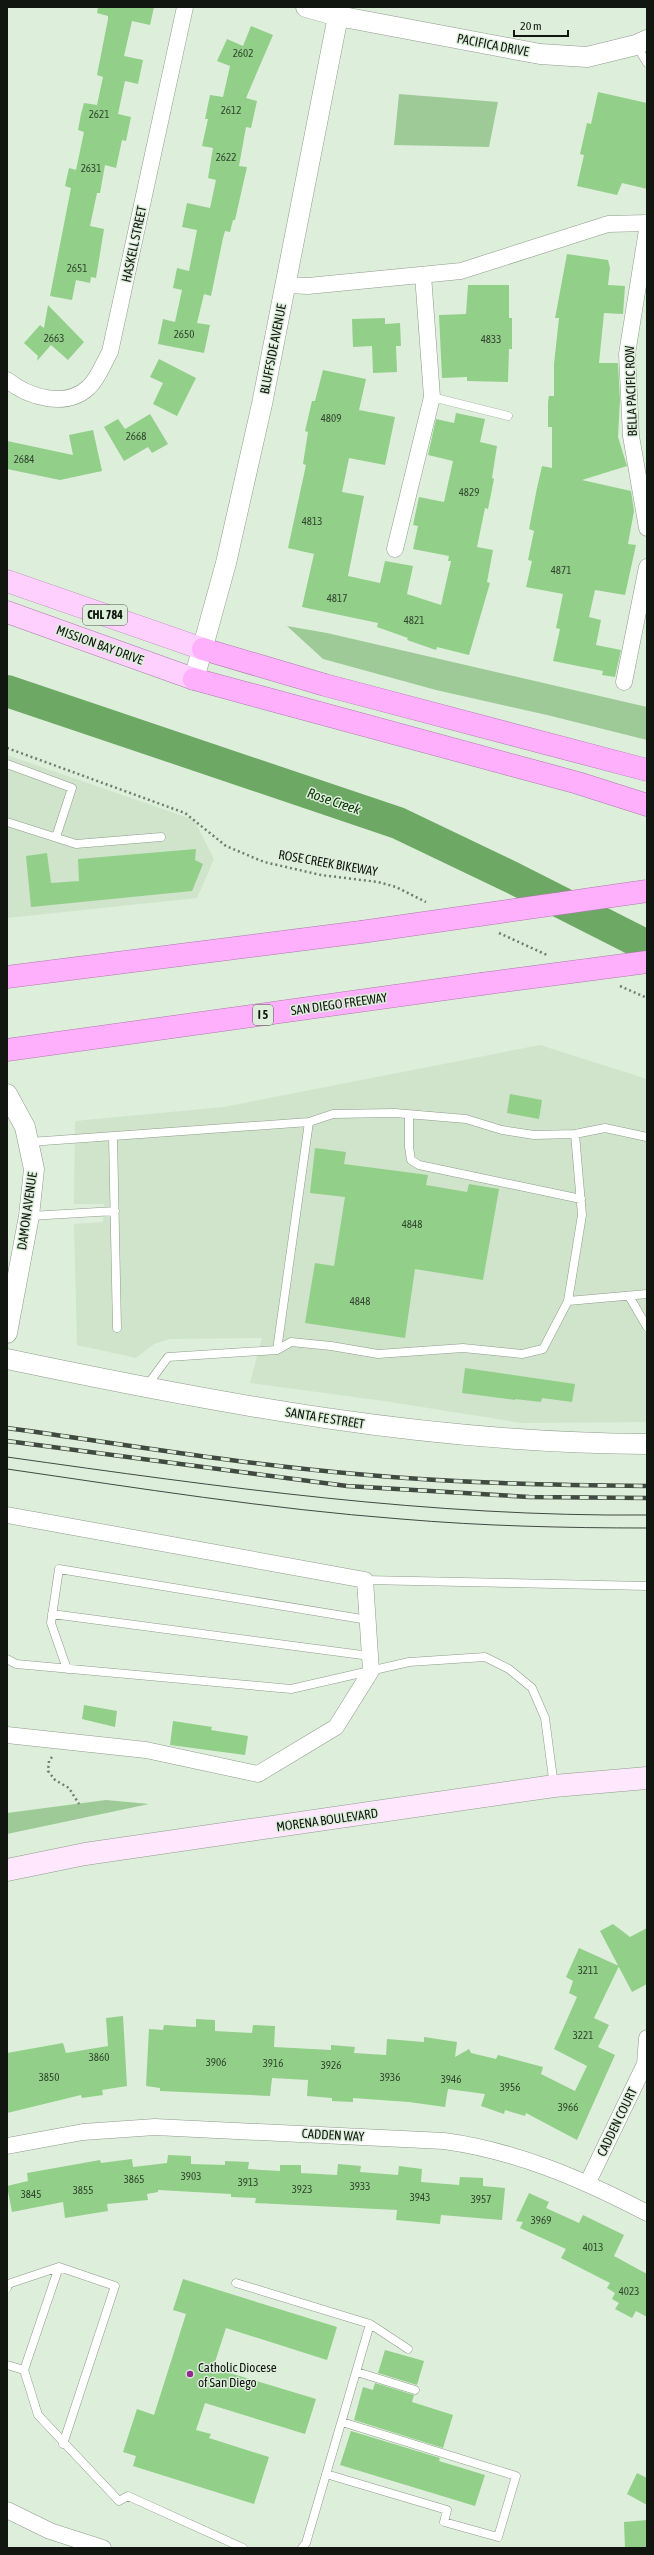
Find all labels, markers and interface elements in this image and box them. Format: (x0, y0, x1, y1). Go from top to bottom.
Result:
scale bar (514, 12, 568, 38)
text: 20 m (520, 19, 542, 33)
street label: PACIFICA DRIVE (456, 31, 531, 59)
house number: 2602 (233, 47, 253, 59)
house number: 2612 (221, 104, 241, 116)
house number: 2621 (89, 108, 109, 120)
house number: 2622 (216, 151, 236, 163)
house number: 2631 (81, 162, 101, 174)
street label: HASKELL STREET (119, 204, 149, 284)
house number: 2651 (67, 262, 87, 274)
street label: BLUFFSIDE AVENUE (257, 302, 289, 395)
house number: 2650 (174, 328, 194, 340)
house number: 2663 (44, 332, 64, 344)
house number: 4833 (481, 333, 501, 345)
street label: BELLA PACIFIC ROW (622, 345, 640, 437)
house number: 4809 (321, 412, 341, 424)
house number: 2668 (126, 430, 146, 442)
house number: 2684 (14, 453, 34, 465)
house number: 4829 (459, 486, 479, 498)
house number: 4813 (302, 515, 322, 527)
house number: 4871 (551, 564, 571, 576)
house number: 4817 (327, 592, 347, 604)
road number: CHL 784 (83, 605, 127, 625)
house number: 4821 (404, 614, 424, 626)
street label: MISSION BAY DRIVE (54, 622, 146, 668)
water label: Rose Creek (305, 784, 364, 818)
street label: ROSE CREEK BIKEWAY (277, 847, 379, 879)
street label: SAN DIEGO FREEWAY (290, 990, 388, 1018)
road number: I 5 (253, 1005, 273, 1025)
street label: DAMON AVENUE (14, 1171, 40, 1251)
house number: 4848 (402, 1218, 422, 1230)
house number: 4848 (350, 1295, 370, 1307)
street label: SANTA FE STREET (284, 1404, 366, 1432)
street label: MORENA BOULEVARD (275, 1805, 379, 1835)
house number: 3211 (578, 1964, 598, 1976)
house number: 3221 (573, 2029, 593, 2041)
house number: 3860 (89, 2051, 109, 2063)
house number: 3906 (206, 2056, 226, 2068)
house number: 3916 (263, 2057, 283, 2069)
house number: 3926 (321, 2059, 341, 2071)
house number: 3850 (39, 2071, 59, 2083)
house number: 3936 (380, 2071, 400, 2083)
house number: 3946 (441, 2073, 461, 2085)
house number: 3956 (500, 2081, 520, 2093)
street label: CADDEN COURT (594, 2085, 640, 2159)
house number: 3966 (558, 2101, 578, 2113)
street label: CADDEN WAY (301, 2126, 365, 2144)
house number: 3903 (181, 2170, 201, 2182)
house number: 3865 (124, 2173, 144, 2185)
house number: 3913 (238, 2176, 258, 2188)
house number: 3933 (350, 2180, 370, 2192)
house number: 3923 (292, 2183, 312, 2195)
house number: 3855 (73, 2184, 93, 2196)
house number: 3845 (21, 2188, 41, 2200)
house number: 3943 (410, 2191, 430, 2203)
house number: 3957 (471, 2193, 491, 2205)
house number: 3969 (531, 2214, 551, 2226)
house number: 4013 (583, 2241, 603, 2253)
house number: 4023 (619, 2285, 639, 2297)
place label: Catholic Diocese of San Diego (198, 2360, 277, 2390)
marker: Catholic Diocese of San Diego (185, 2369, 195, 2379)

